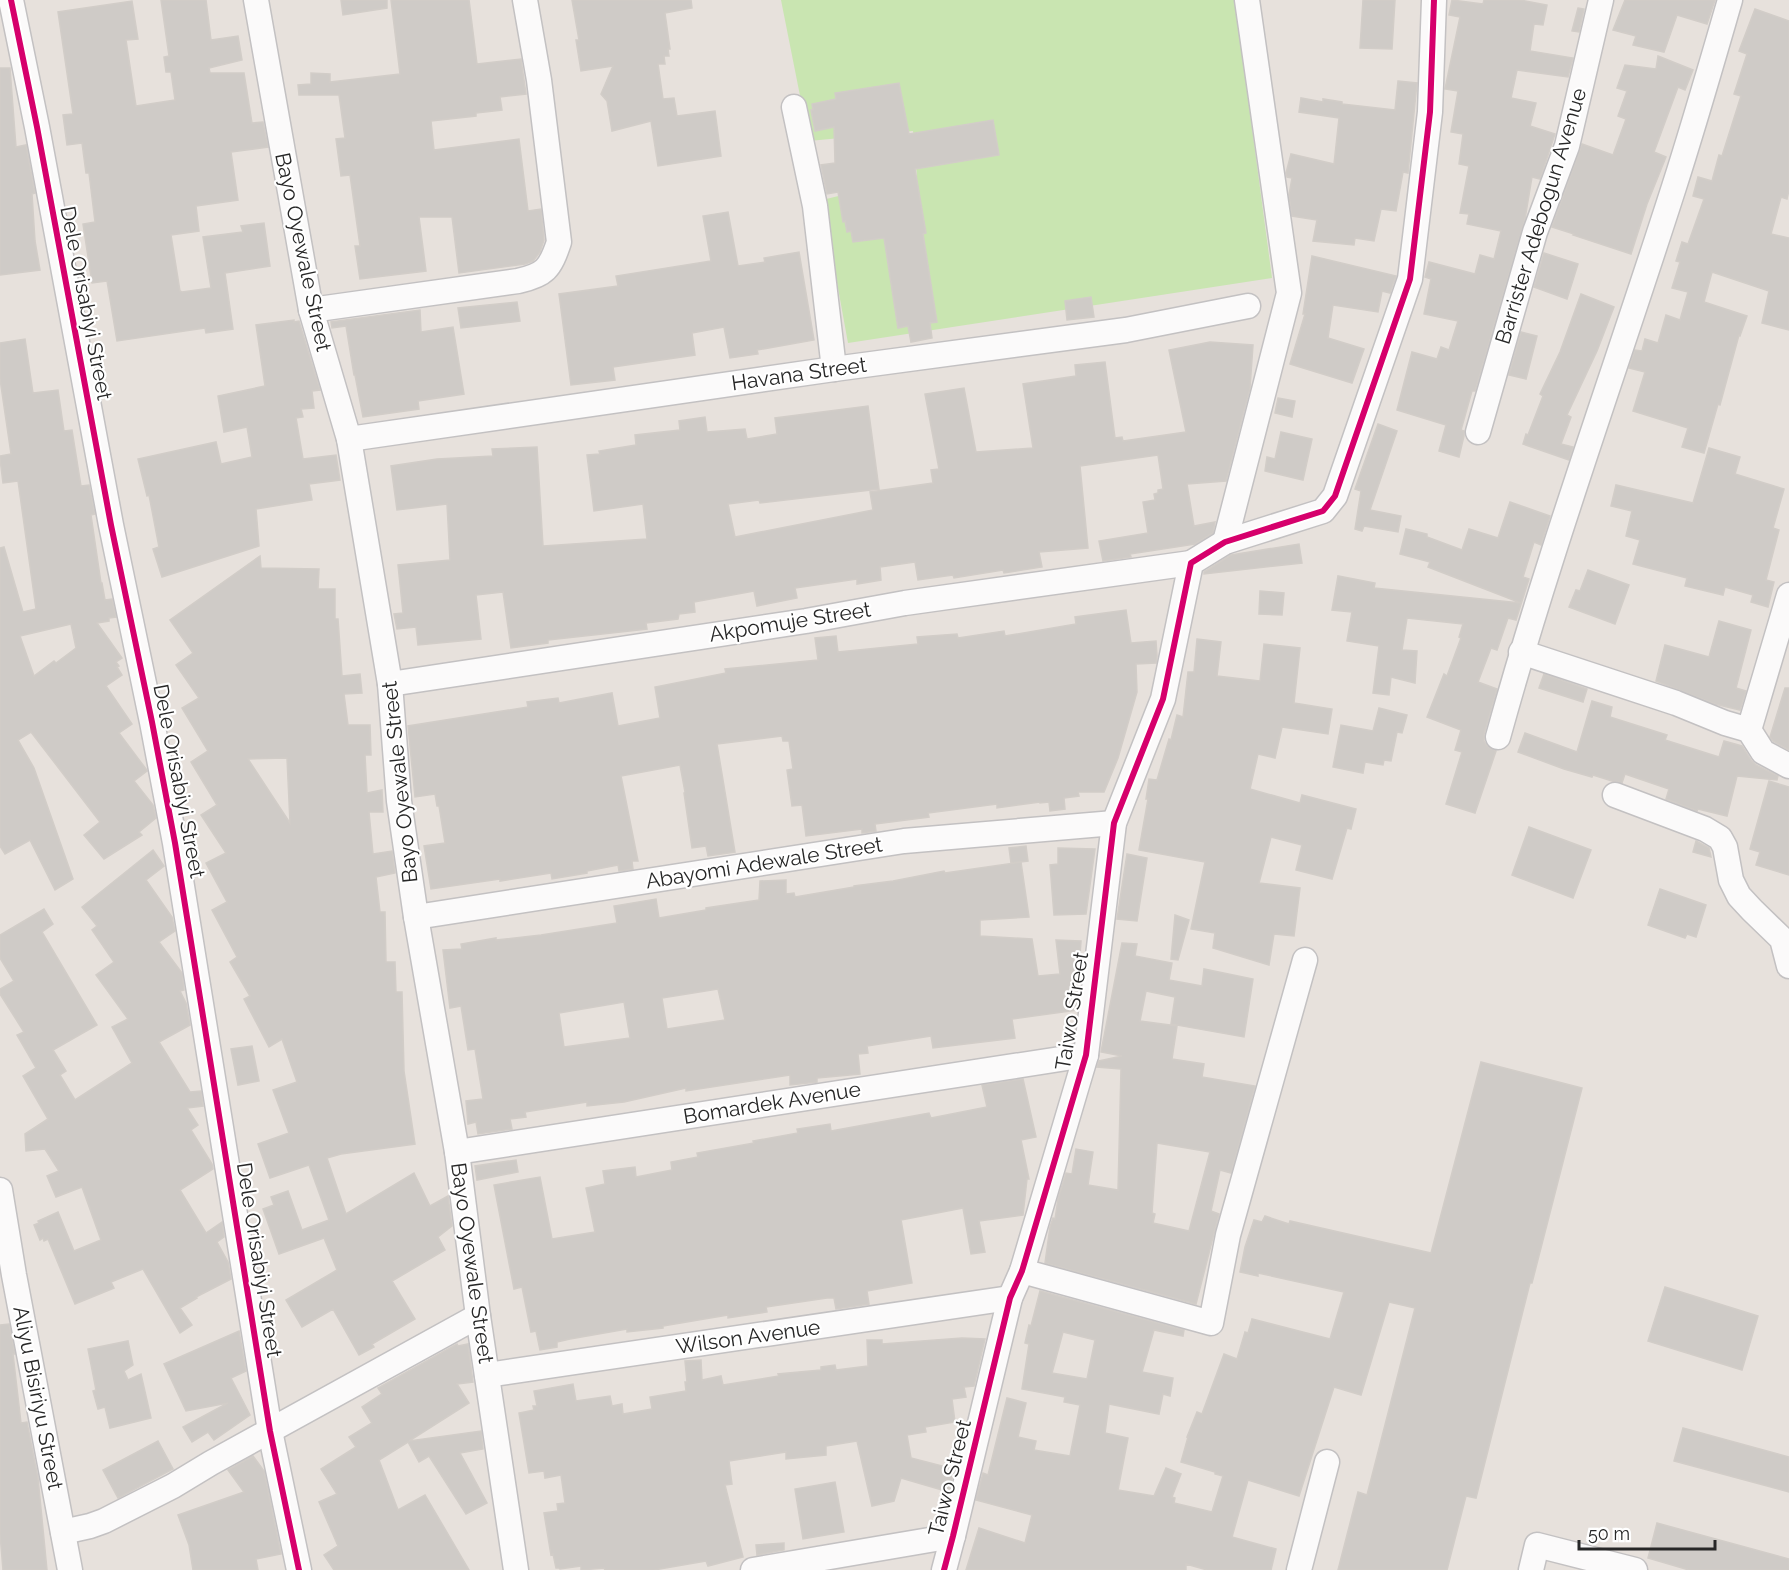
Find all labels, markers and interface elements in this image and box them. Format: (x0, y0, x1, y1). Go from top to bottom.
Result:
street label: Barrister Adebogun Avenue (1490, 85, 1591, 347)
street label: Bayo Oyewale Street (270, 150, 337, 354)
street label: Dele Orisabiyi Street (55, 204, 118, 402)
street label: Havana Street (730, 352, 868, 395)
street label: Akpomuje Street (707, 596, 872, 647)
street label: Bayo Oyewale Street (376, 680, 423, 884)
street label: Dele Orisabiyi Street (148, 682, 211, 880)
street label: Abayomi Adewale Street (644, 831, 884, 894)
street label: Taiwo Street (1050, 950, 1093, 1072)
street label: Bomardek Avenue (681, 1076, 862, 1129)
street label: Dele Orisabiyi Street (232, 1161, 287, 1359)
street label: Bayo Oyewale Street (446, 1161, 499, 1365)
street label: Aliyu Bisiriyu Street (8, 1304, 69, 1492)
street label: Wilson Avenue (674, 1314, 822, 1359)
street label: Taiwo Street (923, 1417, 976, 1539)
scale bar (1579, 1513, 1716, 1551)
text: 50 m (1588, 1523, 1630, 1544)

